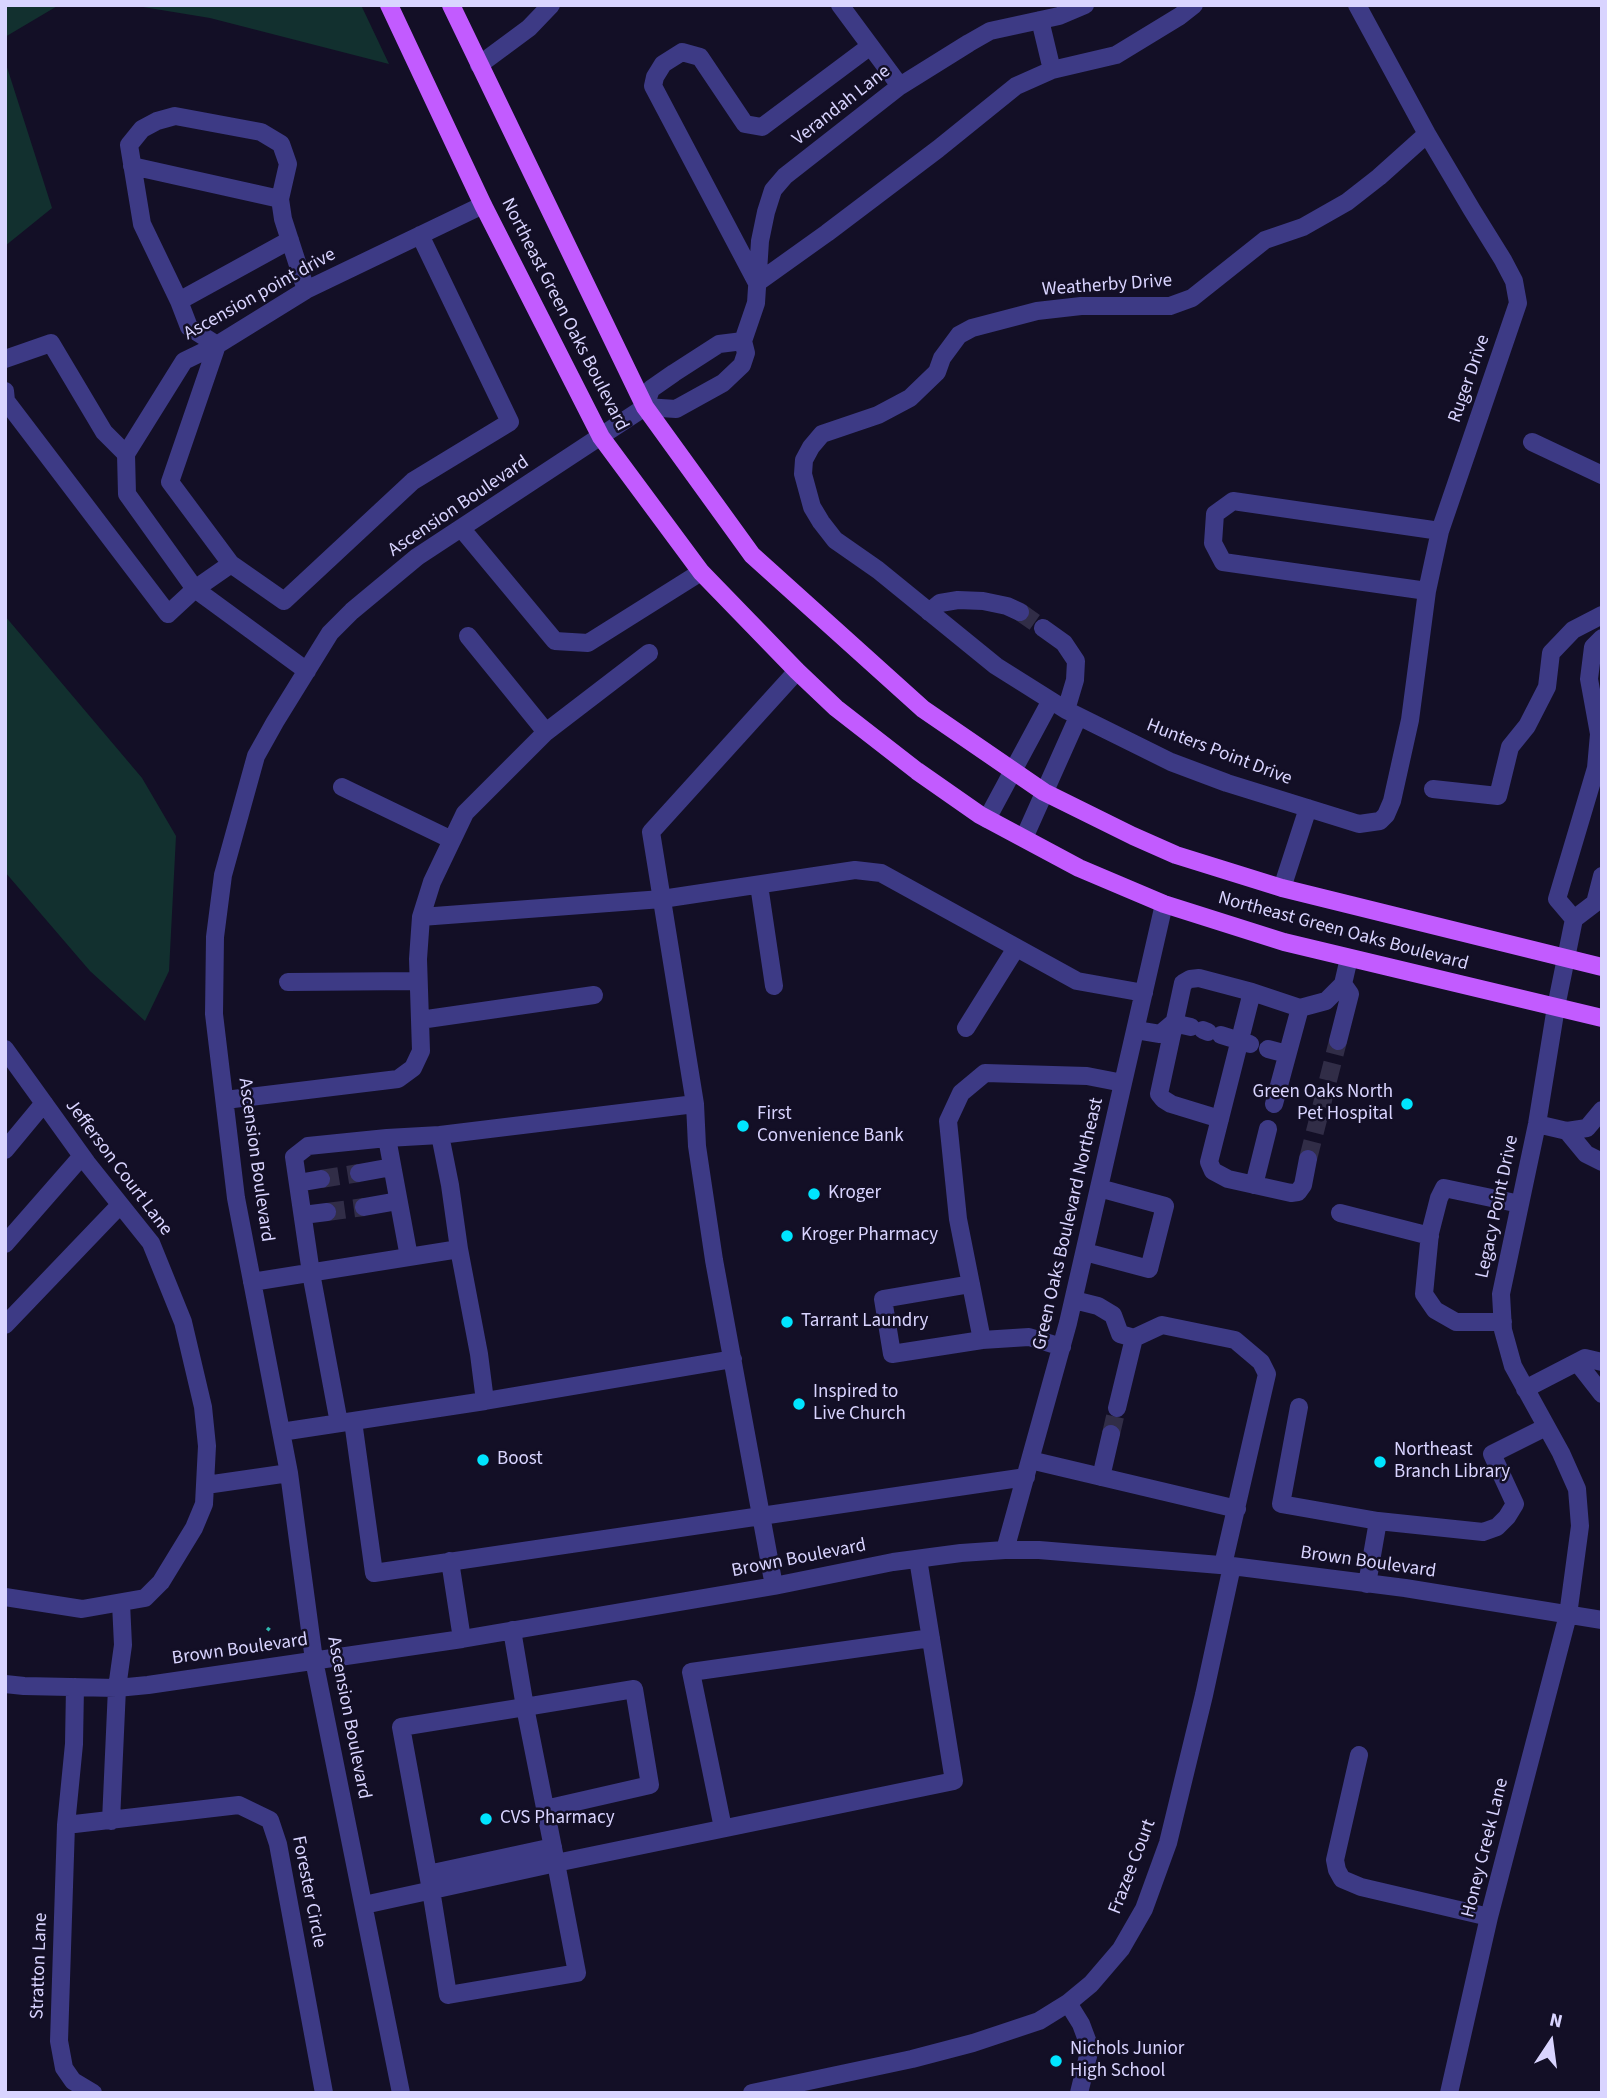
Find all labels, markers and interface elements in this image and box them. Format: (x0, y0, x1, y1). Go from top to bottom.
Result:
street label: Verandah Lane (789, 61, 895, 151)
street label: Northeast Green Oaks Boulevard (495, 195, 633, 435)
street label: Ascension point drive (180, 244, 340, 346)
street label: Weatherby Drive (1041, 270, 1173, 302)
street label: Ruger Drive (1444, 332, 1496, 426)
street label: Ascension Boulevard (384, 451, 534, 563)
street label: Hunters Point Drive (1143, 715, 1295, 791)
street label: Northeast Green Oaks Boulevard (1215, 888, 1471, 976)
street label: Ascension Boulevard (232, 1077, 278, 1243)
place label: Green Oaks North Pet Hospital (1253, 1082, 1393, 1126)
street label: Jefferson Court Lane (59, 1095, 177, 1241)
street label: Green Oaks Boulevard Northeast (1029, 1096, 1109, 1352)
marker: Green Oaks North Pet Hospital (1399, 1096, 1415, 1112)
place label: First Convenience Bank (757, 1104, 904, 1148)
marker: First Convenience Bank (735, 1118, 751, 1134)
street label: Legacy Point Drive (1472, 1133, 1524, 1281)
place label: Kroger (828, 1183, 881, 1205)
marker: Kroger (806, 1186, 822, 1202)
place label: Kroger Pharmacy (801, 1225, 938, 1247)
marker: Kroger Pharmacy (779, 1228, 795, 1244)
place label: Tarrant Laundry (801, 1311, 928, 1333)
marker: Tarrant Laundry (779, 1314, 795, 1330)
place label: Inspired to Live Church (813, 1382, 906, 1426)
marker: Inspired to Live Church (791, 1396, 807, 1412)
place label: Northeast Branch Library (1394, 1440, 1510, 1484)
place label: Boost (497, 1449, 543, 1471)
marker: Boost (475, 1452, 491, 1468)
marker: Northeast Branch Library (1372, 1454, 1388, 1470)
street label: Brown Boulevard (730, 1535, 868, 1583)
street label: Brown Boulevard (1299, 1542, 1437, 1584)
street label: Brown Boulevard (171, 1629, 309, 1671)
street label: Ascension Boulevard (321, 1635, 375, 1801)
street label: Honey Creek Lane (1458, 1776, 1514, 1920)
place label: CVS Pharmacy (500, 1808, 615, 1830)
marker: CVS Pharmacy (478, 1811, 494, 1827)
street label: Frazee Court (1104, 1816, 1162, 1918)
street label: Forester Circle (286, 1834, 330, 1950)
street label: Stratton Lane (27, 1912, 53, 2020)
text: N (1547, 2006, 1565, 2036)
north arrow (1516, 2007, 1586, 2077)
place label: Nichols Junior High School (1070, 2039, 1184, 2083)
marker: Nichols Junior High School (1048, 2053, 1064, 2069)

